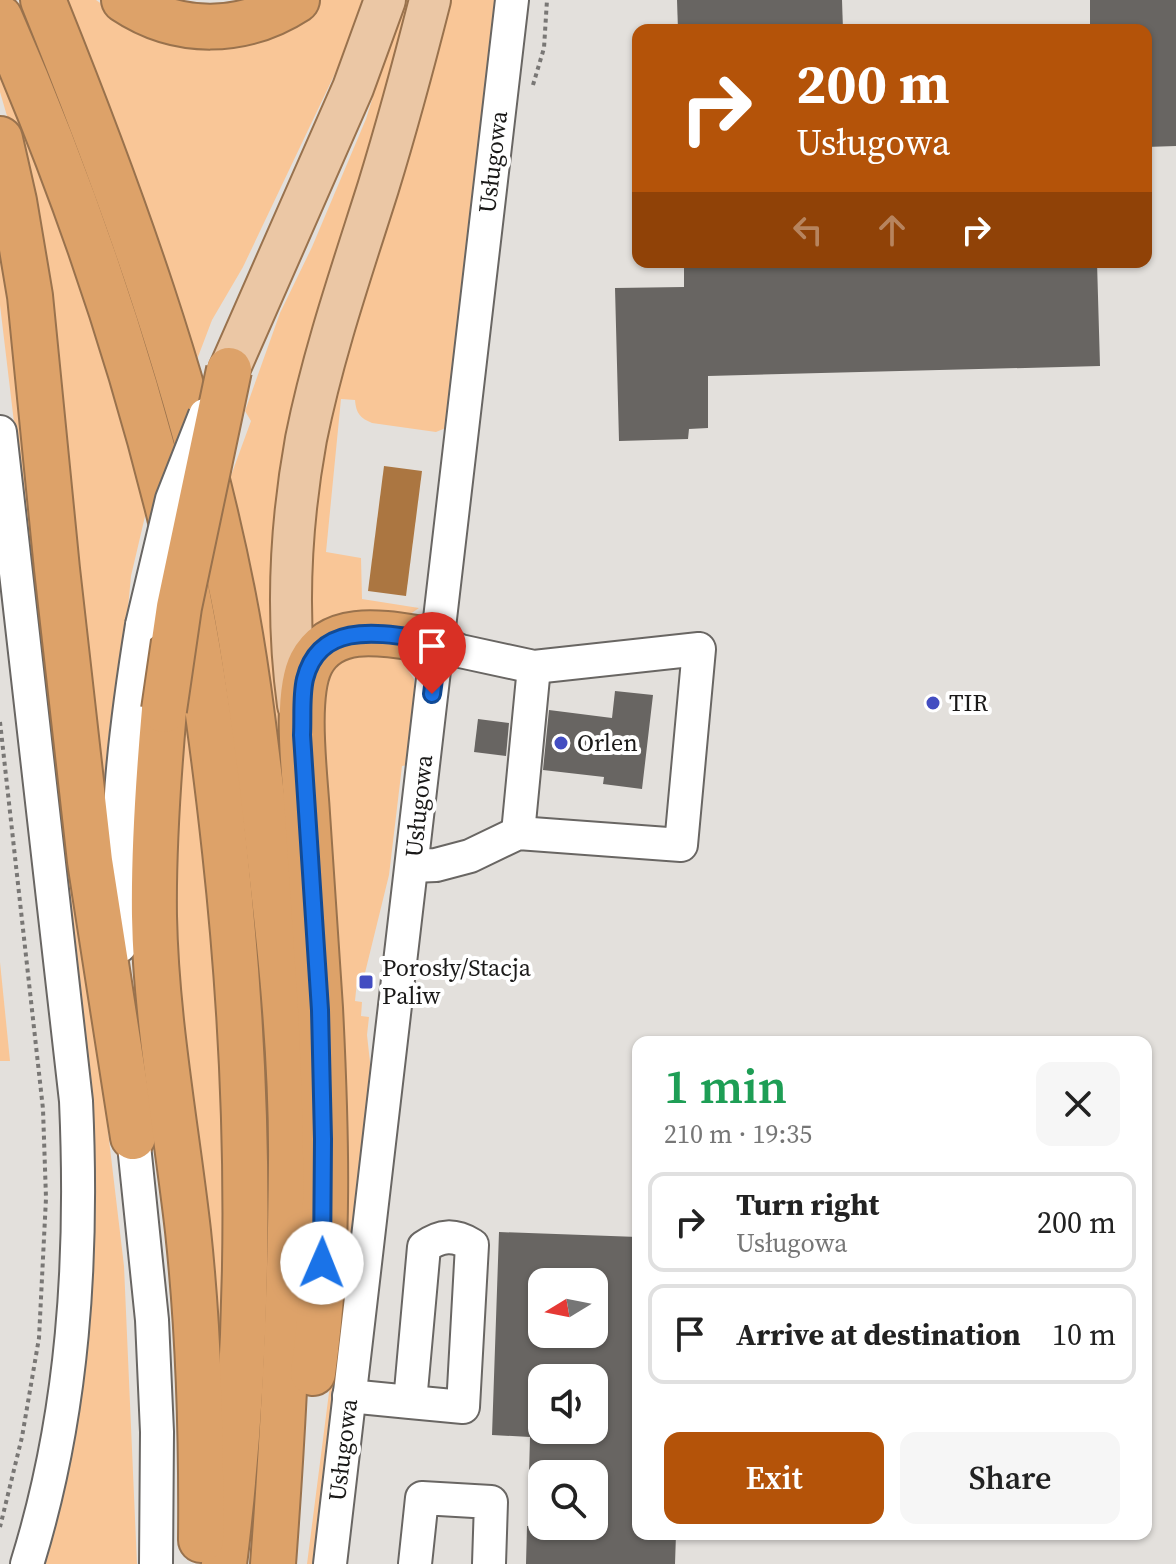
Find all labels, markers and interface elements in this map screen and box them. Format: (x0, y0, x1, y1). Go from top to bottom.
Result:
text: 200 m (796, 45, 950, 122)
icon: right (664, 56, 768, 160)
street label: Usługowa (470, 108, 515, 215)
text: Usługowa (796, 118, 950, 167)
icon: left (786, 208, 830, 252)
icon: ahead (870, 208, 914, 252)
icon: right (954, 208, 998, 252)
pin (398, 612, 466, 694)
icon: arrive (410, 624, 454, 668)
place label: TIR (949, 686, 988, 719)
marker: TIR (924, 694, 942, 712)
place label: Orlen (577, 726, 638, 759)
marker: Orlen (552, 734, 570, 752)
street label: Usługowa (397, 752, 440, 859)
place label: Porosły/Stacja Paliw (382, 951, 532, 1012)
marker: Porosły/Stacja Paliw (357, 973, 375, 991)
text: 1 min (664, 1053, 787, 1119)
button: close (1036, 1062, 1120, 1146)
text: 210 m · 19:35 (664, 1116, 812, 1152)
text: Turn right (736, 1184, 879, 1225)
icon: right (668, 1200, 712, 1244)
text: 200 m (1037, 1202, 1116, 1243)
position arrow (280, 1221, 364, 1305)
text: Usługowa (736, 1225, 847, 1261)
north arrow (528, 1268, 608, 1348)
map controls (528, 1268, 608, 1540)
icon: arrive (668, 1312, 712, 1356)
text: Arrive at destination (736, 1314, 1021, 1355)
text: 10 m (1052, 1314, 1116, 1355)
button: sound (528, 1364, 608, 1444)
street label: Usługowa (320, 1396, 365, 1503)
button: Exit (664, 1432, 884, 1524)
button: Share (900, 1432, 1120, 1524)
button: search (528, 1460, 608, 1540)

